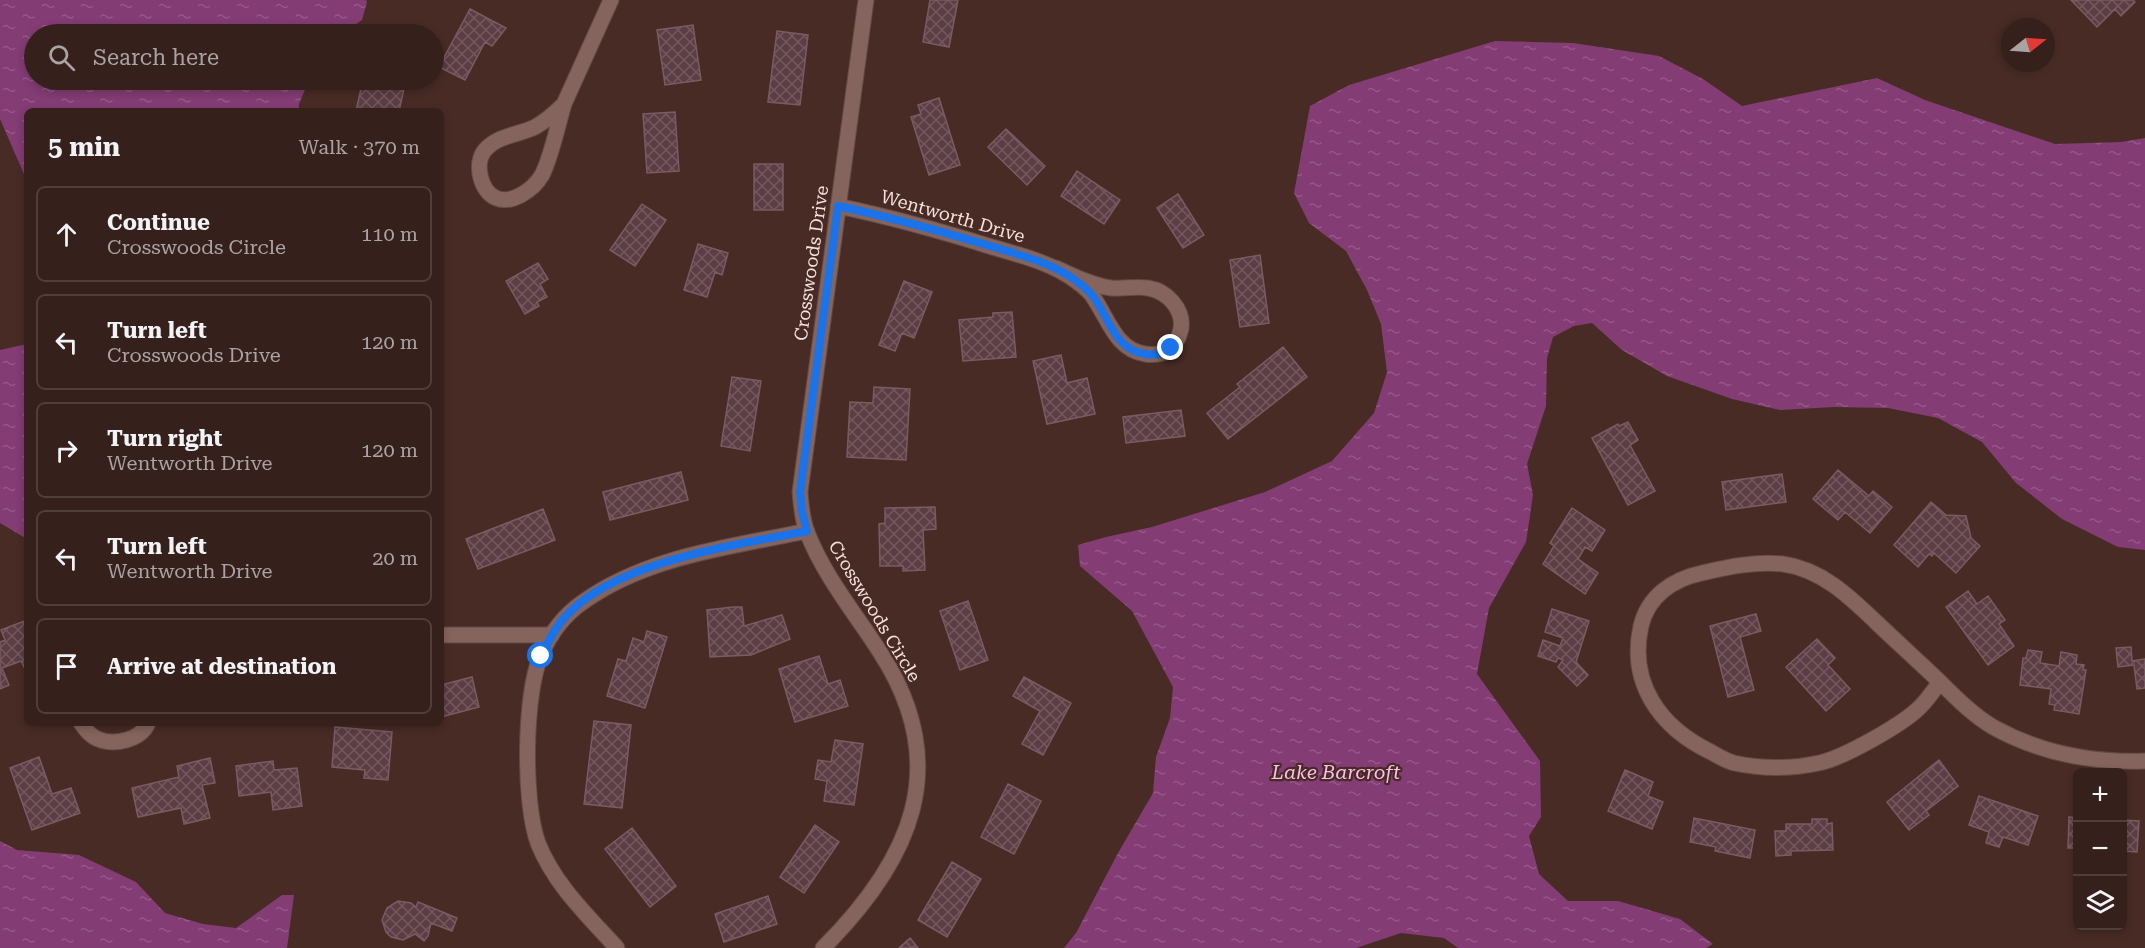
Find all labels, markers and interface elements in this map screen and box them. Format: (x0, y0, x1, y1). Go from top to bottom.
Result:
north arrow (2001, 18, 2055, 72)
search box (24, 24, 444, 90)
icon: search (45, 41, 78, 74)
text: Search here (93, 45, 219, 70)
text: 5 min (48, 132, 120, 162)
text: Walk · 370 m (299, 135, 420, 159)
street label: Crosswoods Drive (790, 184, 832, 342)
street label: Wentworth Drive (878, 185, 1028, 247)
text: Continue (107, 210, 210, 235)
icon: ahead (50, 218, 83, 251)
text: 110 m (361, 222, 418, 246)
text: Crosswoods Circle (107, 235, 286, 259)
text: Turn left (107, 318, 207, 343)
icon: left (50, 326, 83, 359)
text: 120 m (361, 330, 418, 354)
route end (1157, 334, 1183, 360)
text: Crosswoods Drive (107, 343, 281, 367)
text: Turn right (107, 426, 222, 451)
icon: right (50, 434, 83, 467)
text: 120 m (361, 438, 418, 462)
text: Wentworth Drive (107, 451, 273, 475)
text: Turn left (107, 534, 207, 559)
street label: Crosswoods Circle (825, 537, 926, 686)
icon: left (50, 542, 83, 575)
text: 20 m (372, 546, 418, 570)
text: Wentworth Drive (107, 559, 273, 583)
route start (527, 642, 553, 668)
icon: arrive (50, 650, 83, 683)
text: Arrive at destination (107, 654, 336, 679)
water label: Lake Barcroft (1270, 760, 1401, 784)
map controls (2073, 768, 2127, 930)
button: + (2073, 768, 2127, 822)
button: − (2073, 822, 2127, 876)
button: layers (2073, 876, 2127, 930)

